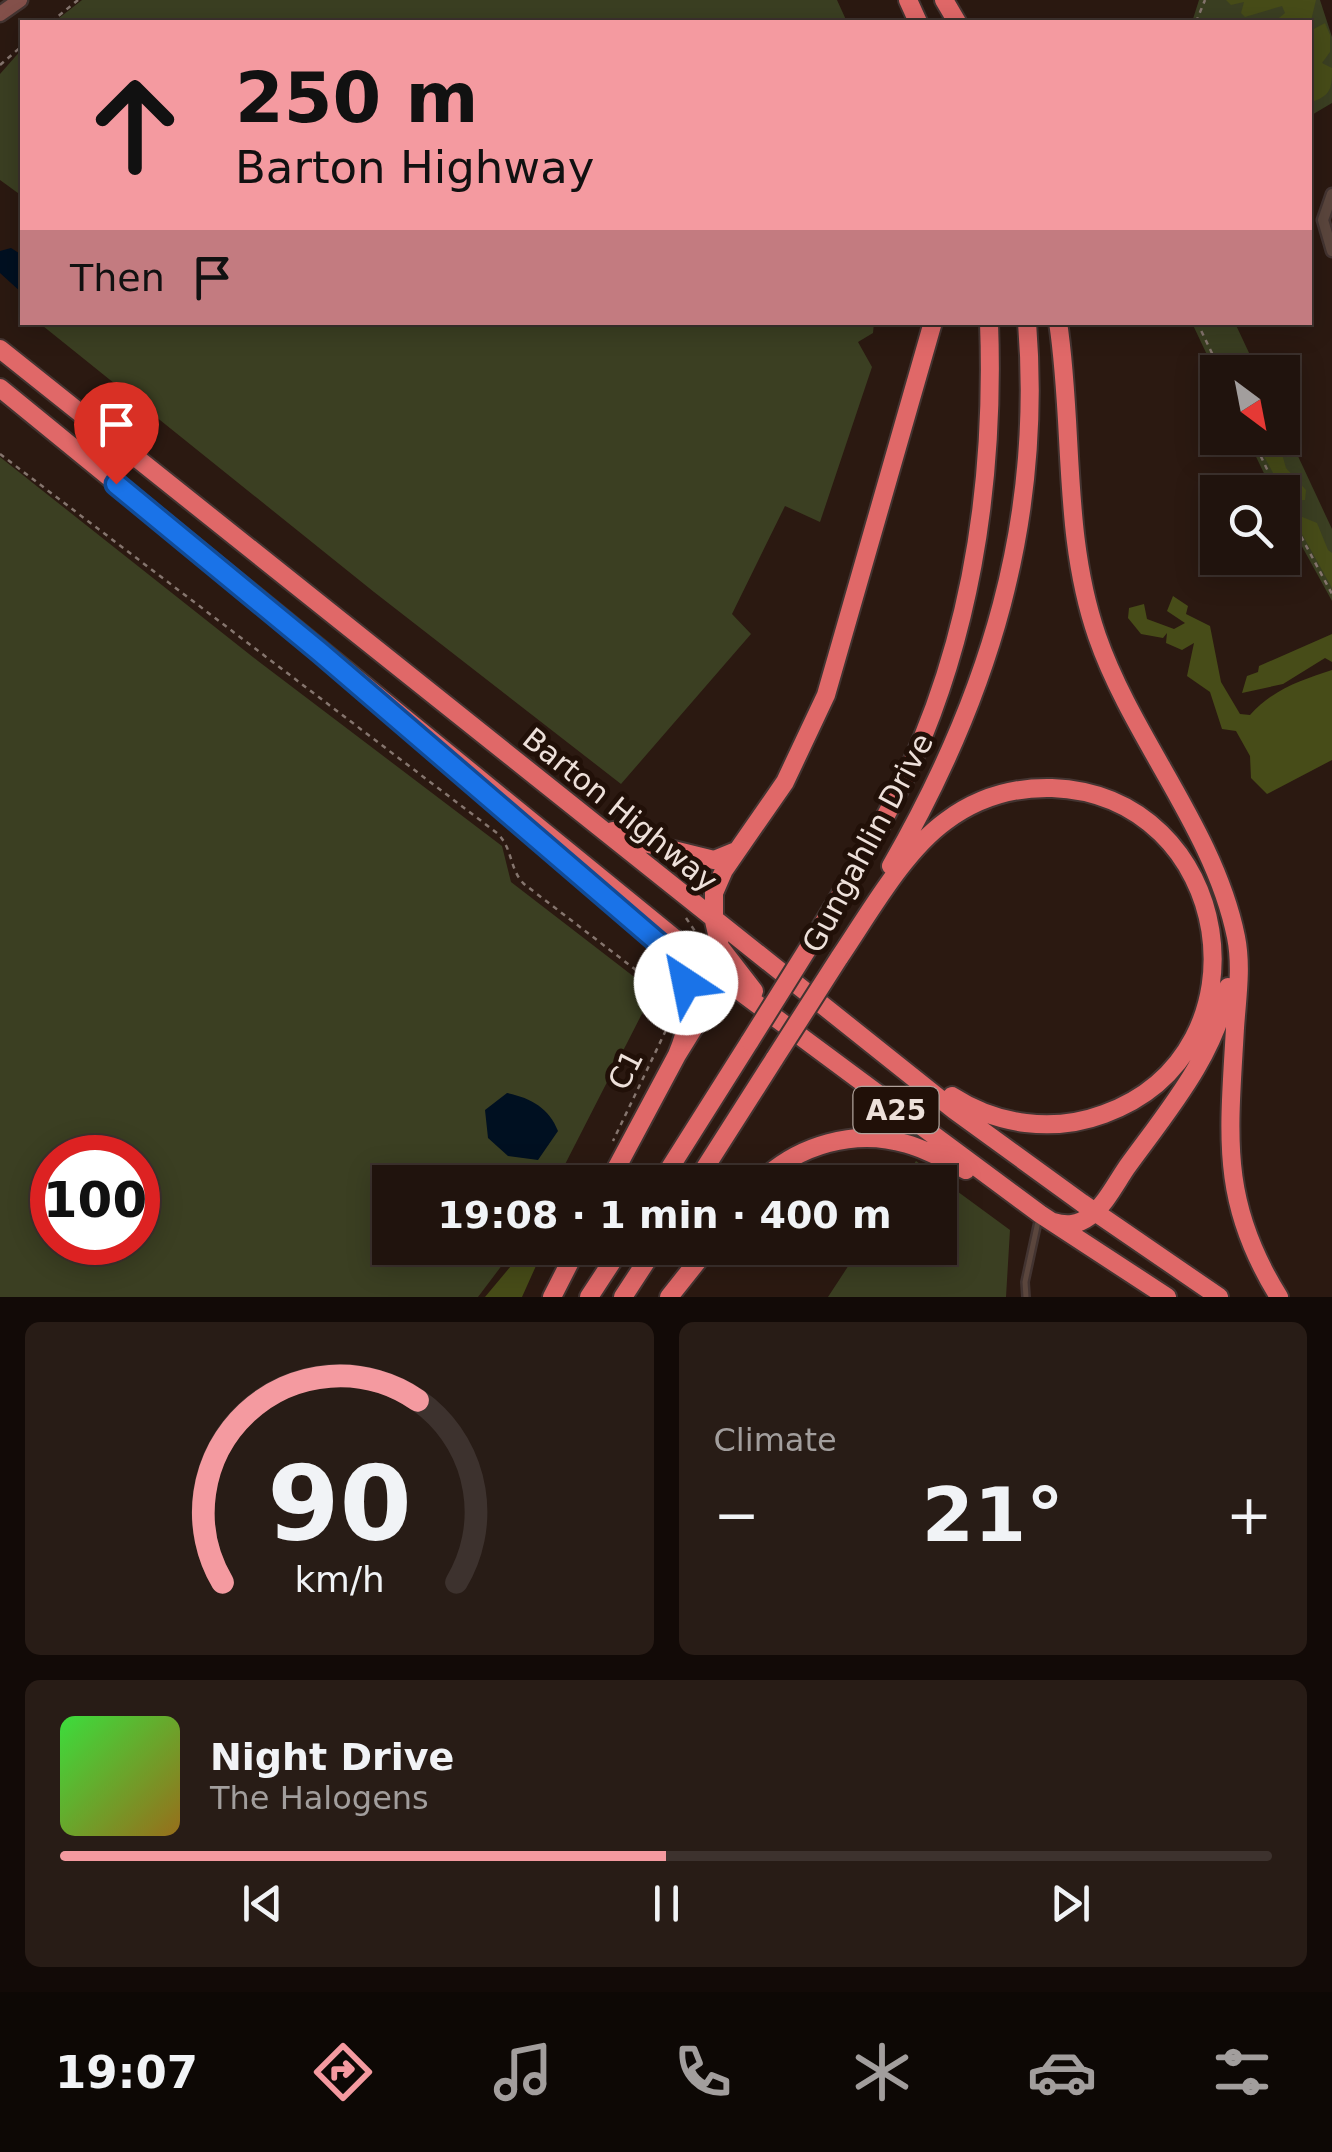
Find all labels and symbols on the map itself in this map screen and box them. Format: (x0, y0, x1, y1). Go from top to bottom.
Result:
north arrow (1200, 355, 1300, 455)
pin (74, 382, 159, 485)
street label: Barton Highway (516, 721, 724, 899)
street label: Gungahlin Drive (795, 727, 940, 958)
position arrow (634, 931, 738, 1035)
street label: C1 (601, 1044, 650, 1096)
road number: A25 (854, 1087, 938, 1133)
speed limit sign: 100 (30, 1135, 160, 1265)

